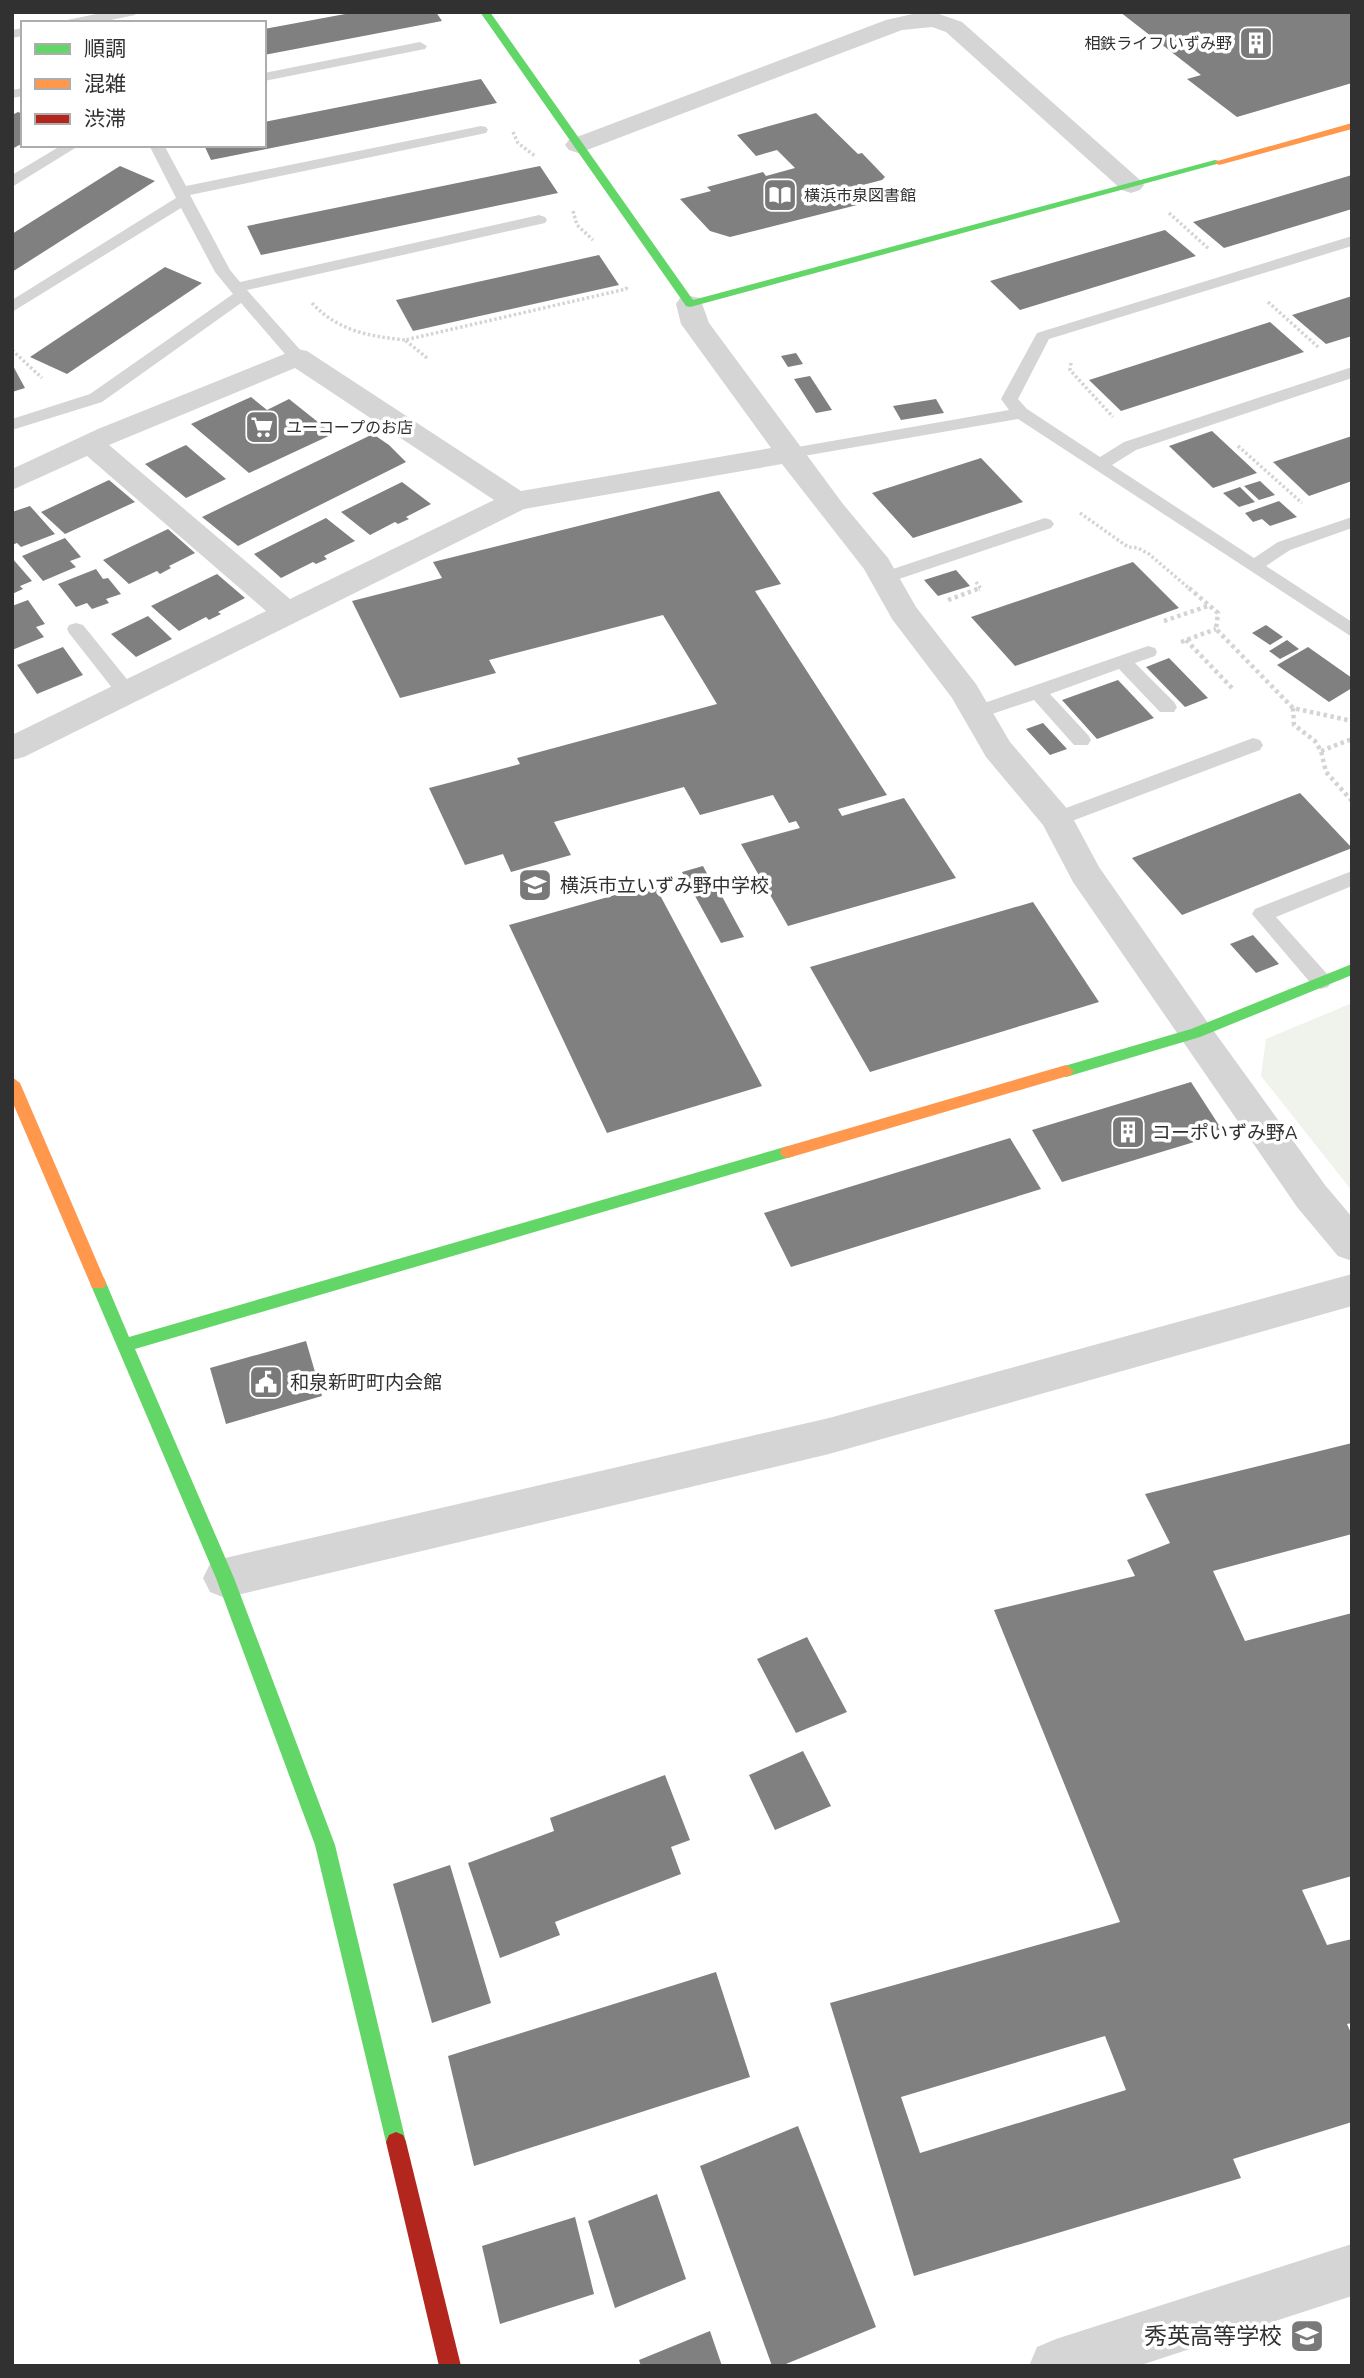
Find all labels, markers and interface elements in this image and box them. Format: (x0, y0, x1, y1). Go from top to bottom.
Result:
legend (21, 21, 266, 147)
building icon: 相鉄ライフ いずみ野 (1237, 24, 1275, 62)
place label: 相鉄ライフ いずみ野 (1084, 34, 1232, 52)
text: 順調 (84, 36, 126, 60)
text: 混雑 (84, 71, 126, 95)
text: 渋滞 (84, 106, 126, 130)
library icon: 横浜市泉図書館 (761, 176, 799, 214)
place label: 横浜市泉図書館 (804, 186, 916, 204)
supermarket icon: ユーコープのお店 (243, 408, 281, 446)
place label: ユーコープのお店 (286, 418, 413, 436)
school or university icon: 横浜市立いずみ野中学校 (516, 866, 554, 904)
place label: 横浜市立いずみ野中学校 (560, 874, 769, 896)
building icon: コーポいずみ野A (1109, 1113, 1147, 1151)
place label: コーポいずみ野A (1152, 1121, 1298, 1143)
public building icon: 和泉新町町内会館 (247, 1363, 285, 1401)
place label: 和泉新町町内会館 (290, 1371, 442, 1393)
school or university icon: 秀英高等学校 (1288, 2317, 1326, 2355)
place label: 秀英高等学校 (1144, 2323, 1282, 2348)

